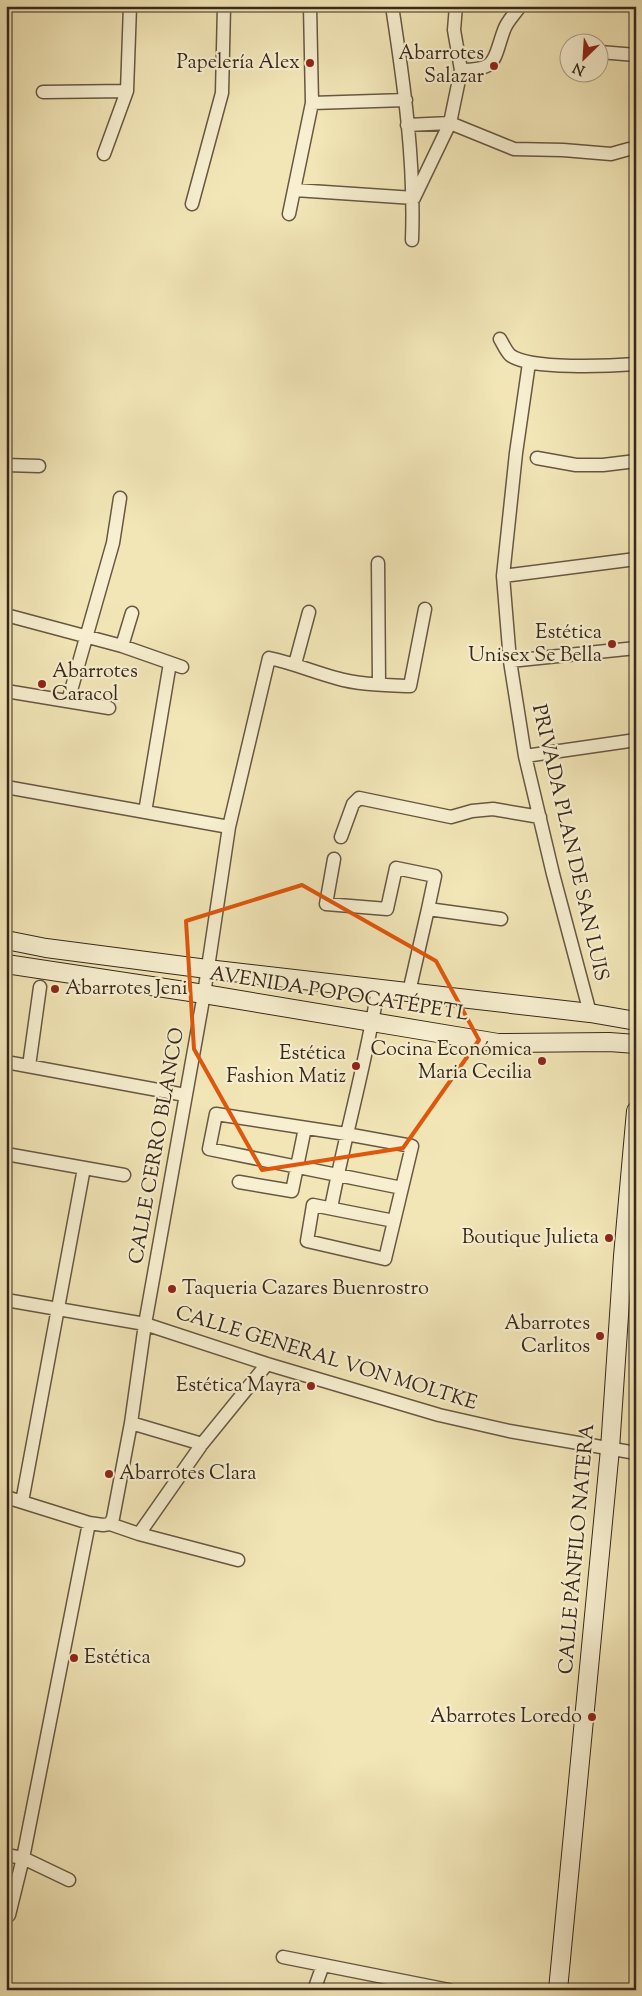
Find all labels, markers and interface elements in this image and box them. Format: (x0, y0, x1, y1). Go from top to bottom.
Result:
north arrow (560, 32, 610, 82)
place label: Abarrotes Salazar (398, 40, 484, 92)
place label: Papelería Alex (177, 49, 300, 78)
marker: Papelería Alex (304, 57, 316, 69)
text: N (570, 57, 589, 79)
marker: Abarrotes Salazar (488, 60, 500, 72)
place label: Estética Unisex Se Bella (468, 619, 602, 671)
marker: Estética Unisex Se Bella (606, 638, 618, 650)
place label: Abarrotes Caracol (52, 658, 138, 710)
marker: Abarrotes Caracol (36, 678, 48, 690)
street label: PRIVADA PLAN DE SAN LUIS (523, 702, 615, 984)
street label: AVENIDA POPOCATÉPETL (208, 959, 471, 1030)
place label: Abarrotes Jeni (65, 975, 188, 1004)
marker: Abarrotes Jeni (49, 983, 61, 995)
street label: CALLE CERRO BLANCO (123, 1025, 193, 1267)
place label: Cocina Económica Maria Cecilia (370, 1036, 532, 1088)
place label: Estética Fashion Matiz (226, 1040, 346, 1092)
marker: Cocina Económica Maria Cecilia (536, 1055, 548, 1067)
marker: Estética Fashion Matiz (350, 1060, 362, 1072)
place label: Boutique Julieta (462, 1224, 599, 1253)
marker: Boutique Julieta (603, 1232, 615, 1244)
place label: Taqueria Cazares Buenrostro (182, 1275, 429, 1304)
marker: Taqueria Cazares Buenrostro (166, 1283, 178, 1295)
street label: CALLE GENERAL VON MOLTKE (172, 1299, 480, 1419)
place label: Abarrotes Carlitos (504, 1310, 590, 1362)
marker: Abarrotes Carlitos (594, 1330, 606, 1342)
place label: Estética Mayra (176, 1372, 301, 1401)
marker: Estética Mayra (305, 1380, 317, 1392)
street label: CALLE PÁNFILO NATERA (552, 1422, 603, 1676)
place label: Abarrotes Clara (119, 1460, 256, 1489)
marker: Abarrotes Clara (103, 1468, 115, 1480)
place label: Estética (84, 1644, 151, 1673)
marker: Estética (68, 1652, 80, 1664)
place label: Abarrotes Loredo (430, 1703, 582, 1732)
marker: Abarrotes Loredo (586, 1711, 598, 1723)

